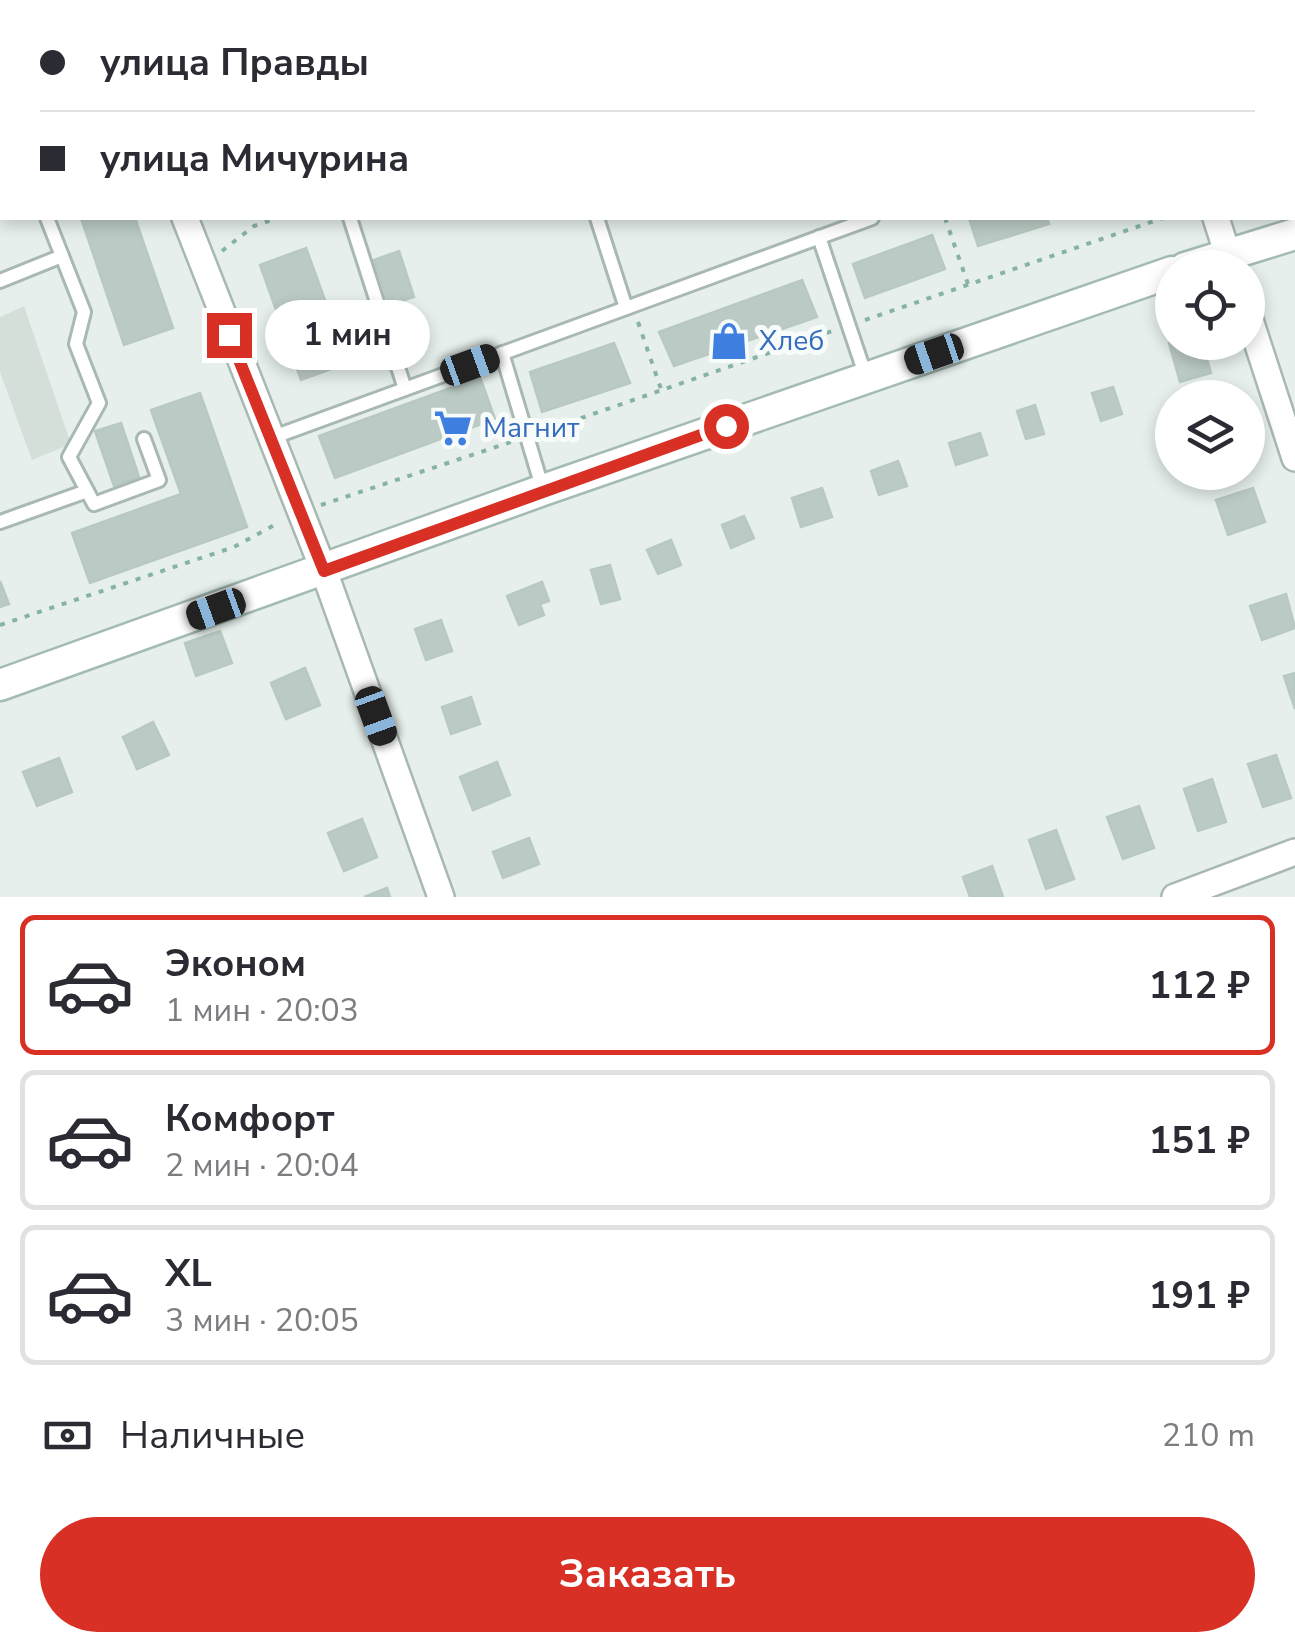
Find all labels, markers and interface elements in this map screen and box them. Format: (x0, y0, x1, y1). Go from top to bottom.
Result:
text: улица Правды (100, 37, 369, 88)
text: улица Мичурина (100, 133, 409, 184)
map controls (1155, 250, 1265, 490)
button: locate (1155, 250, 1265, 360)
callout: 1 мин (264, 300, 429, 370)
route end (207, 313, 252, 358)
text: 1 мин (303, 313, 392, 356)
shop icon: Хлеб (708, 320, 750, 362)
place label: Хлеб (759, 322, 824, 360)
car (901, 330, 967, 378)
car (437, 341, 503, 389)
button: layers (1155, 380, 1265, 490)
route start (704, 404, 749, 449)
supermarket icon: Магнит (432, 407, 474, 449)
place label: Магнит (483, 409, 580, 447)
car (183, 585, 249, 633)
car (352, 683, 400, 749)
text: Эконом (165, 938, 306, 989)
icon: car (45, 940, 135, 1030)
text: 112 ₽ (1149, 960, 1250, 1011)
text: 1 мин · 20:03 (165, 989, 359, 1032)
text: Комфорт (165, 1093, 334, 1144)
icon: car (45, 1095, 135, 1185)
text: 151 ₽ (1149, 1115, 1250, 1166)
text: 2 мин · 20:04 (165, 1144, 359, 1187)
text: XL (165, 1248, 212, 1299)
icon: car (45, 1250, 135, 1340)
text: 191 ₽ (1149, 1270, 1250, 1321)
text: 3 мин · 20:05 (165, 1299, 359, 1342)
icon: cash (40, 1408, 95, 1463)
text: Наличные (120, 1410, 305, 1461)
text: 210 m (1162, 1414, 1255, 1457)
button: Заказать (40, 1517, 1255, 1632)

